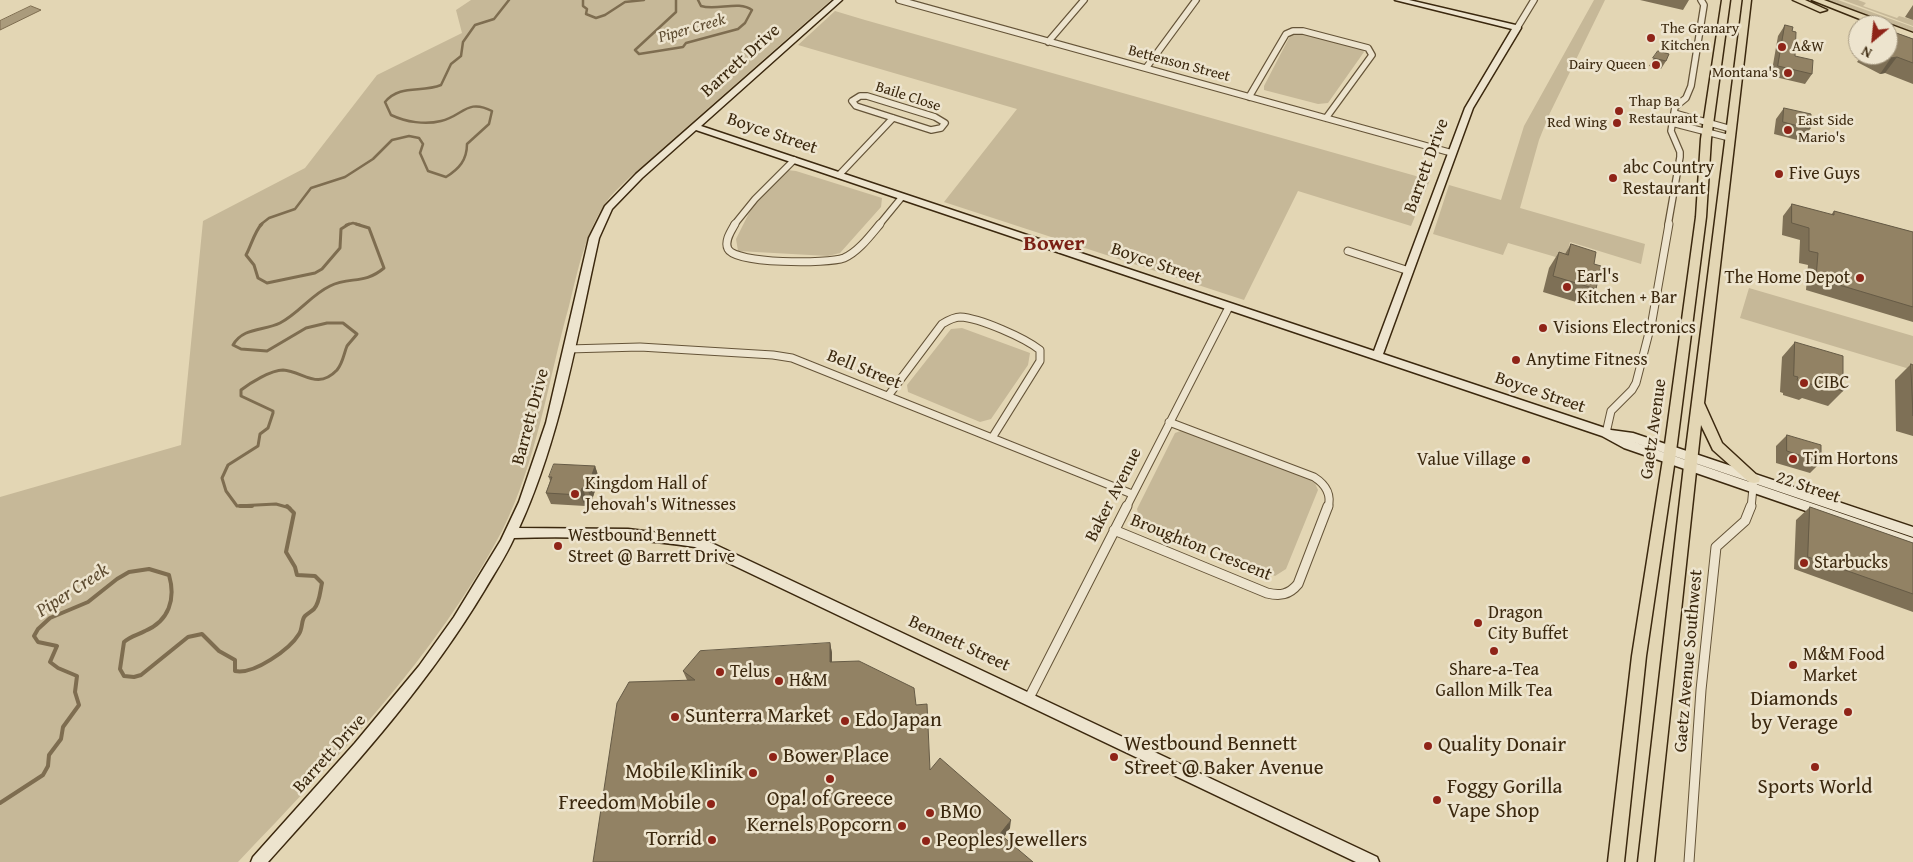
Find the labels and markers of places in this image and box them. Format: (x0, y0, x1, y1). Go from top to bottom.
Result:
place label: The Granary Kitchen (1661, 20, 1739, 55)
marker: The Granary Kitchen (1645, 32, 1657, 44)
place label: A&W (1792, 38, 1824, 56)
marker: A&W (1776, 41, 1788, 53)
place label: Dairy Queen (1569, 56, 1646, 74)
marker: Dairy Queen (1650, 59, 1662, 71)
place label: Montana's (1712, 64, 1778, 82)
marker: Montana's (1782, 67, 1794, 79)
place label: Thap Ba Restaurant (1629, 93, 1698, 128)
marker: Thap Ba Restaurant (1613, 105, 1625, 117)
place label: East Side Mario's (1798, 112, 1854, 147)
place label: Red Wing (1547, 114, 1607, 132)
marker: Red Wing (1611, 117, 1623, 129)
marker: East Side Mario's (1782, 124, 1794, 136)
place label: abc Country Restaurant (1623, 157, 1714, 200)
place label: Five Guys (1789, 163, 1860, 185)
marker: Five Guys (1773, 168, 1785, 180)
marker: abc Country Restaurant (1607, 172, 1619, 184)
place label: Earl's Kitchen + Bar (1577, 266, 1677, 308)
place label: The Home Depot (1725, 267, 1850, 289)
marker: The Home Depot (1854, 272, 1866, 284)
marker: Earl's Kitchen + Bar (1561, 281, 1573, 293)
place label: Visions Electronics (1553, 317, 1696, 339)
marker: Visions Electronics (1537, 322, 1549, 334)
place label: Anytime Fitness (1526, 349, 1648, 371)
marker: Anytime Fitness (1510, 354, 1522, 366)
place label: CIBC (1814, 372, 1849, 394)
marker: CIBC (1798, 377, 1810, 389)
place label: Tim Hortons (1803, 448, 1898, 470)
place label: Value Village (1417, 449, 1516, 471)
marker: Tim Hortons (1787, 453, 1799, 465)
marker: Value Village (1520, 454, 1532, 466)
place label: Kingdom Hall of Jehovah's Witnesses (585, 473, 736, 516)
marker: Kingdom Hall of Jehovah's Witnesses (569, 488, 581, 500)
place label: Westbound Bennett Street @ Barrett Drive (568, 525, 735, 568)
marker: Westbound Bennett Street @ Barrett Drive (552, 540, 564, 552)
place label: Starbucks (1814, 552, 1888, 574)
marker: Starbucks (1798, 557, 1810, 569)
place label: Dragon City Buffet (1488, 602, 1568, 644)
marker: Dragon City Buffet (1472, 617, 1484, 629)
place label: M&M Food Market (1803, 644, 1885, 686)
marker: Share-a-Tea Gallon Milk Tea (1488, 645, 1500, 657)
place label: Share-a-Tea Gallon Milk Tea (1436, 659, 1552, 702)
marker: M&M Food Market (1787, 659, 1799, 671)
place label: Telus (730, 661, 770, 683)
marker: Telus (714, 666, 726, 678)
place label: H&M (789, 670, 828, 692)
marker: H&M (773, 675, 785, 687)
place label: Diamonds by Verage (1750, 687, 1838, 737)
place label: Sunterra Market (685, 704, 831, 730)
marker: Diamonds by Verage (1842, 706, 1854, 718)
place label: Edo Japan (855, 708, 942, 734)
marker: Sunterra Market (669, 711, 681, 723)
marker: Edo Japan (839, 715, 851, 727)
place label: Westbound Bennett Street @ Baker Avenue (1124, 732, 1324, 782)
place label: Quality Donair (1438, 733, 1566, 759)
marker: Quality Donair (1422, 740, 1434, 752)
place label: Bower Place (783, 744, 889, 770)
marker: Bower Place (767, 751, 779, 763)
marker: Westbound Bennett Street @ Baker Avenue (1108, 751, 1120, 763)
place label: Mobile Klinik (625, 760, 743, 786)
marker: Sports World (1809, 761, 1821, 773)
marker: Mobile Klinik (747, 767, 759, 779)
marker: Opa! of Greece (824, 773, 836, 785)
place label: Foggy Gorilla Vape Shop (1447, 775, 1562, 825)
place label: Sports World (1758, 775, 1872, 801)
place label: Opa! of Greece (767, 787, 893, 813)
place label: Freedom Mobile (559, 791, 701, 817)
marker: Foggy Gorilla Vape Shop (1431, 794, 1443, 806)
marker: Freedom Mobile (705, 798, 717, 810)
place label: BMO (940, 800, 982, 826)
marker: BMO (924, 807, 936, 819)
place label: Kernels Popcorn (747, 813, 892, 839)
marker: Kernels Popcorn (896, 820, 908, 832)
place label: Torrid (646, 827, 702, 853)
place label: Peoples Jewellers (936, 828, 1087, 854)
marker: Torrid (706, 834, 718, 846)
marker: Peoples Jewellers (920, 835, 932, 847)

